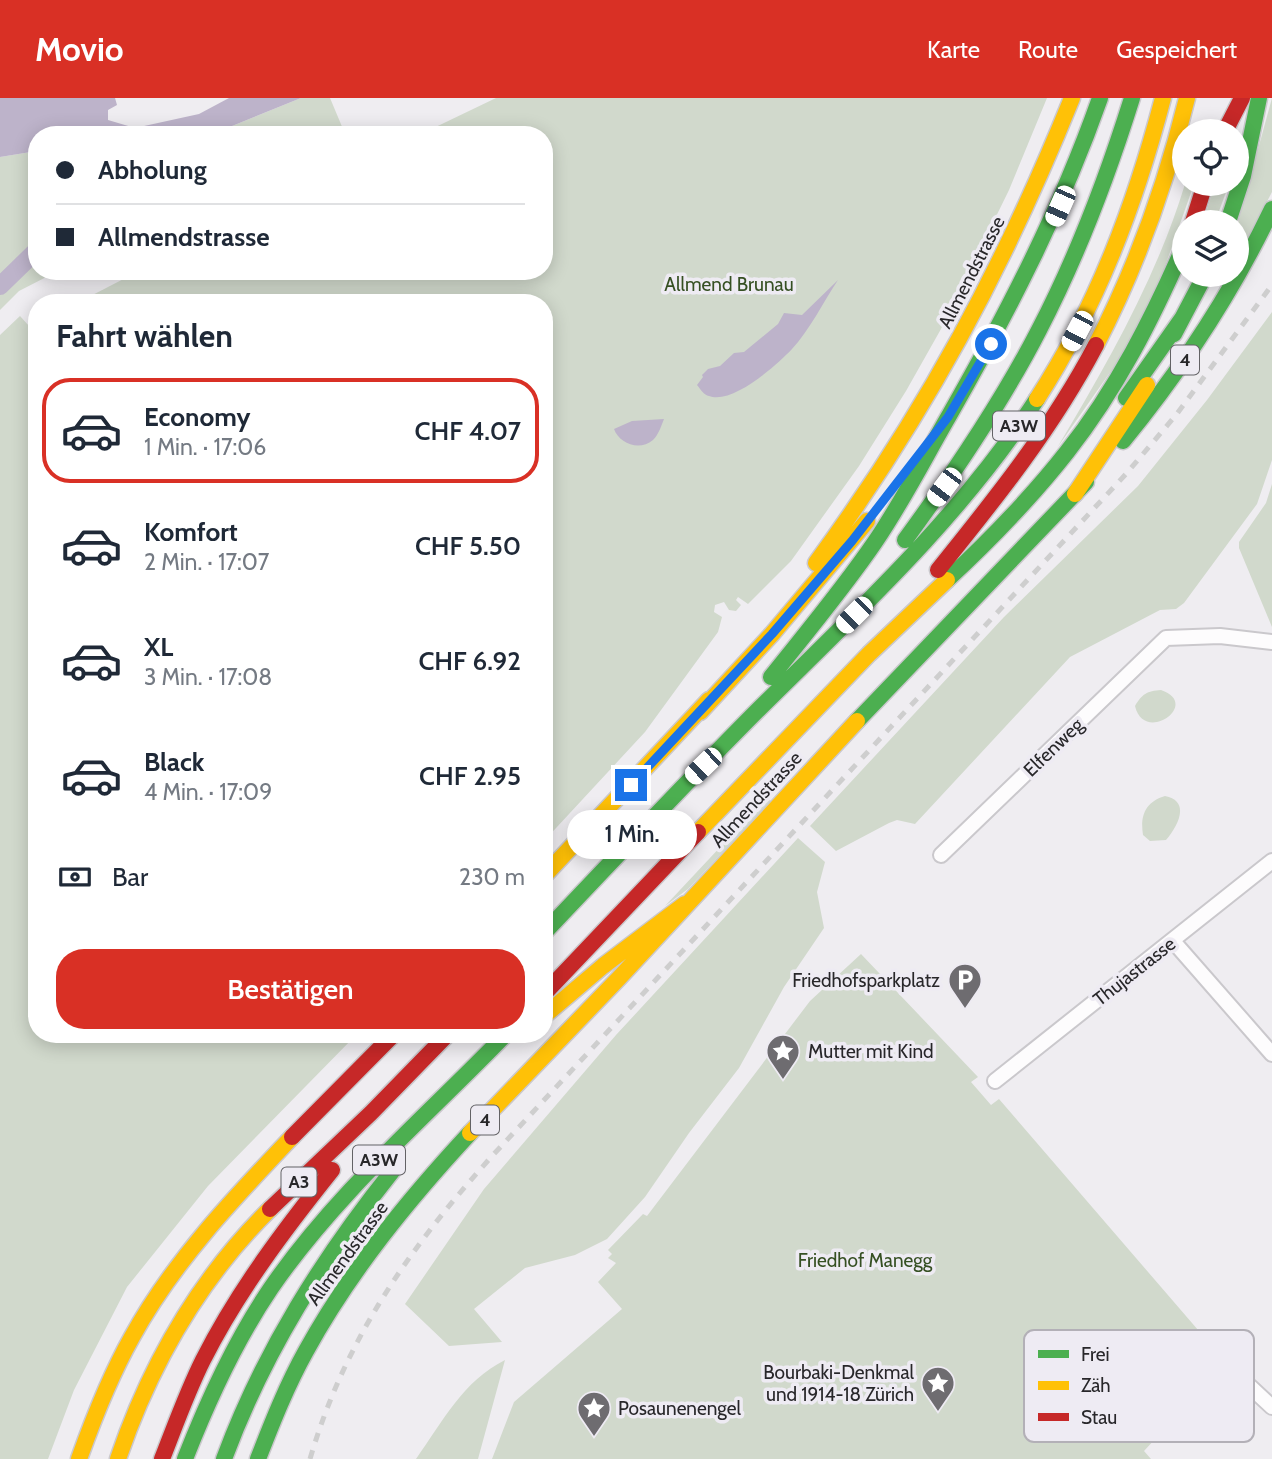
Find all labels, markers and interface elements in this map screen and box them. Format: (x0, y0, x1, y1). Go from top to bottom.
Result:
text: Movio (35, 29, 124, 69)
text: Karte (927, 35, 980, 64)
text: Route (1018, 35, 1078, 64)
text: Gespeichert (1116, 35, 1237, 64)
map controls (1172, 119, 1249, 287)
button: locate (1172, 119, 1249, 196)
text: Abholung (98, 154, 207, 186)
car (1042, 183, 1079, 229)
button: layers (1172, 210, 1249, 287)
street label: Allmendstrasse (933, 212, 1010, 332)
text: Allmendstrasse (98, 221, 270, 253)
park label: Allmend Brunau (664, 273, 794, 296)
car (1058, 308, 1097, 354)
text: Fahrt wählen (56, 316, 233, 355)
route start (975, 328, 1007, 360)
road number: 4 (1171, 346, 1199, 374)
icon: car (60, 399, 123, 462)
text: Economy (144, 401, 250, 433)
road number: A3W (993, 412, 1045, 440)
text: CHF 4.07 (415, 415, 521, 447)
text: 1 Min. · 17:06 (144, 433, 266, 461)
car (923, 464, 966, 510)
icon: car (60, 514, 123, 577)
text: Komfort (144, 516, 238, 548)
text: CHF 5.50 (415, 530, 521, 562)
text: 2 Min. · 17:07 (144, 548, 269, 576)
car (832, 593, 877, 637)
icon: car (60, 629, 123, 692)
text: XL (144, 631, 173, 663)
text: CHF 6.92 (418, 645, 521, 677)
text: 3 Min. · 17:08 (144, 663, 272, 691)
street label: Elfenweg (1019, 713, 1088, 781)
icon: car (60, 744, 123, 807)
car (681, 744, 726, 788)
text: Black (144, 746, 204, 778)
street label: Allmendstrasse (706, 746, 807, 852)
text: CHF 2.95 (419, 760, 521, 792)
route end (615, 769, 647, 801)
text: 4 Min. · 17:09 (144, 778, 272, 806)
callout: 1 Min. (566, 810, 696, 858)
text: 1 Min. (604, 820, 660, 848)
icon: cash (56, 858, 94, 896)
text: Bar (112, 861, 148, 893)
text: 230 m (459, 863, 525, 891)
street label: Thujastrasse (1089, 932, 1180, 1011)
button: Bestätigen (56, 949, 525, 1029)
parking icon: Friedhofsparkplatz (946, 961, 984, 1010)
place label: Friedhofsparkplatz (792, 969, 940, 992)
place icon: Mutter mit Kind (764, 1032, 802, 1081)
place label: Mutter mit Kind (808, 1040, 934, 1063)
road number: 4 (471, 1105, 499, 1134)
road number: A3W (353, 1146, 405, 1175)
road number: A3 (282, 1168, 316, 1196)
street label: Allmendstrasse (302, 1197, 393, 1310)
park label: Friedhof Manegg (798, 1249, 933, 1272)
legend (1024, 1330, 1254, 1442)
text: Frei (1081, 1343, 1110, 1366)
place label: Bourbaki-Denkmal und 1914-18 Zürich (763, 1361, 915, 1406)
place icon: Bourbaki-Denkmal und 1914-18 Zürich (919, 1364, 957, 1413)
text: Zäh (1081, 1374, 1111, 1397)
place icon: Posaunenengel (575, 1389, 613, 1438)
place label: Posaunenengel (618, 1397, 742, 1420)
text: Stau (1081, 1406, 1117, 1429)

